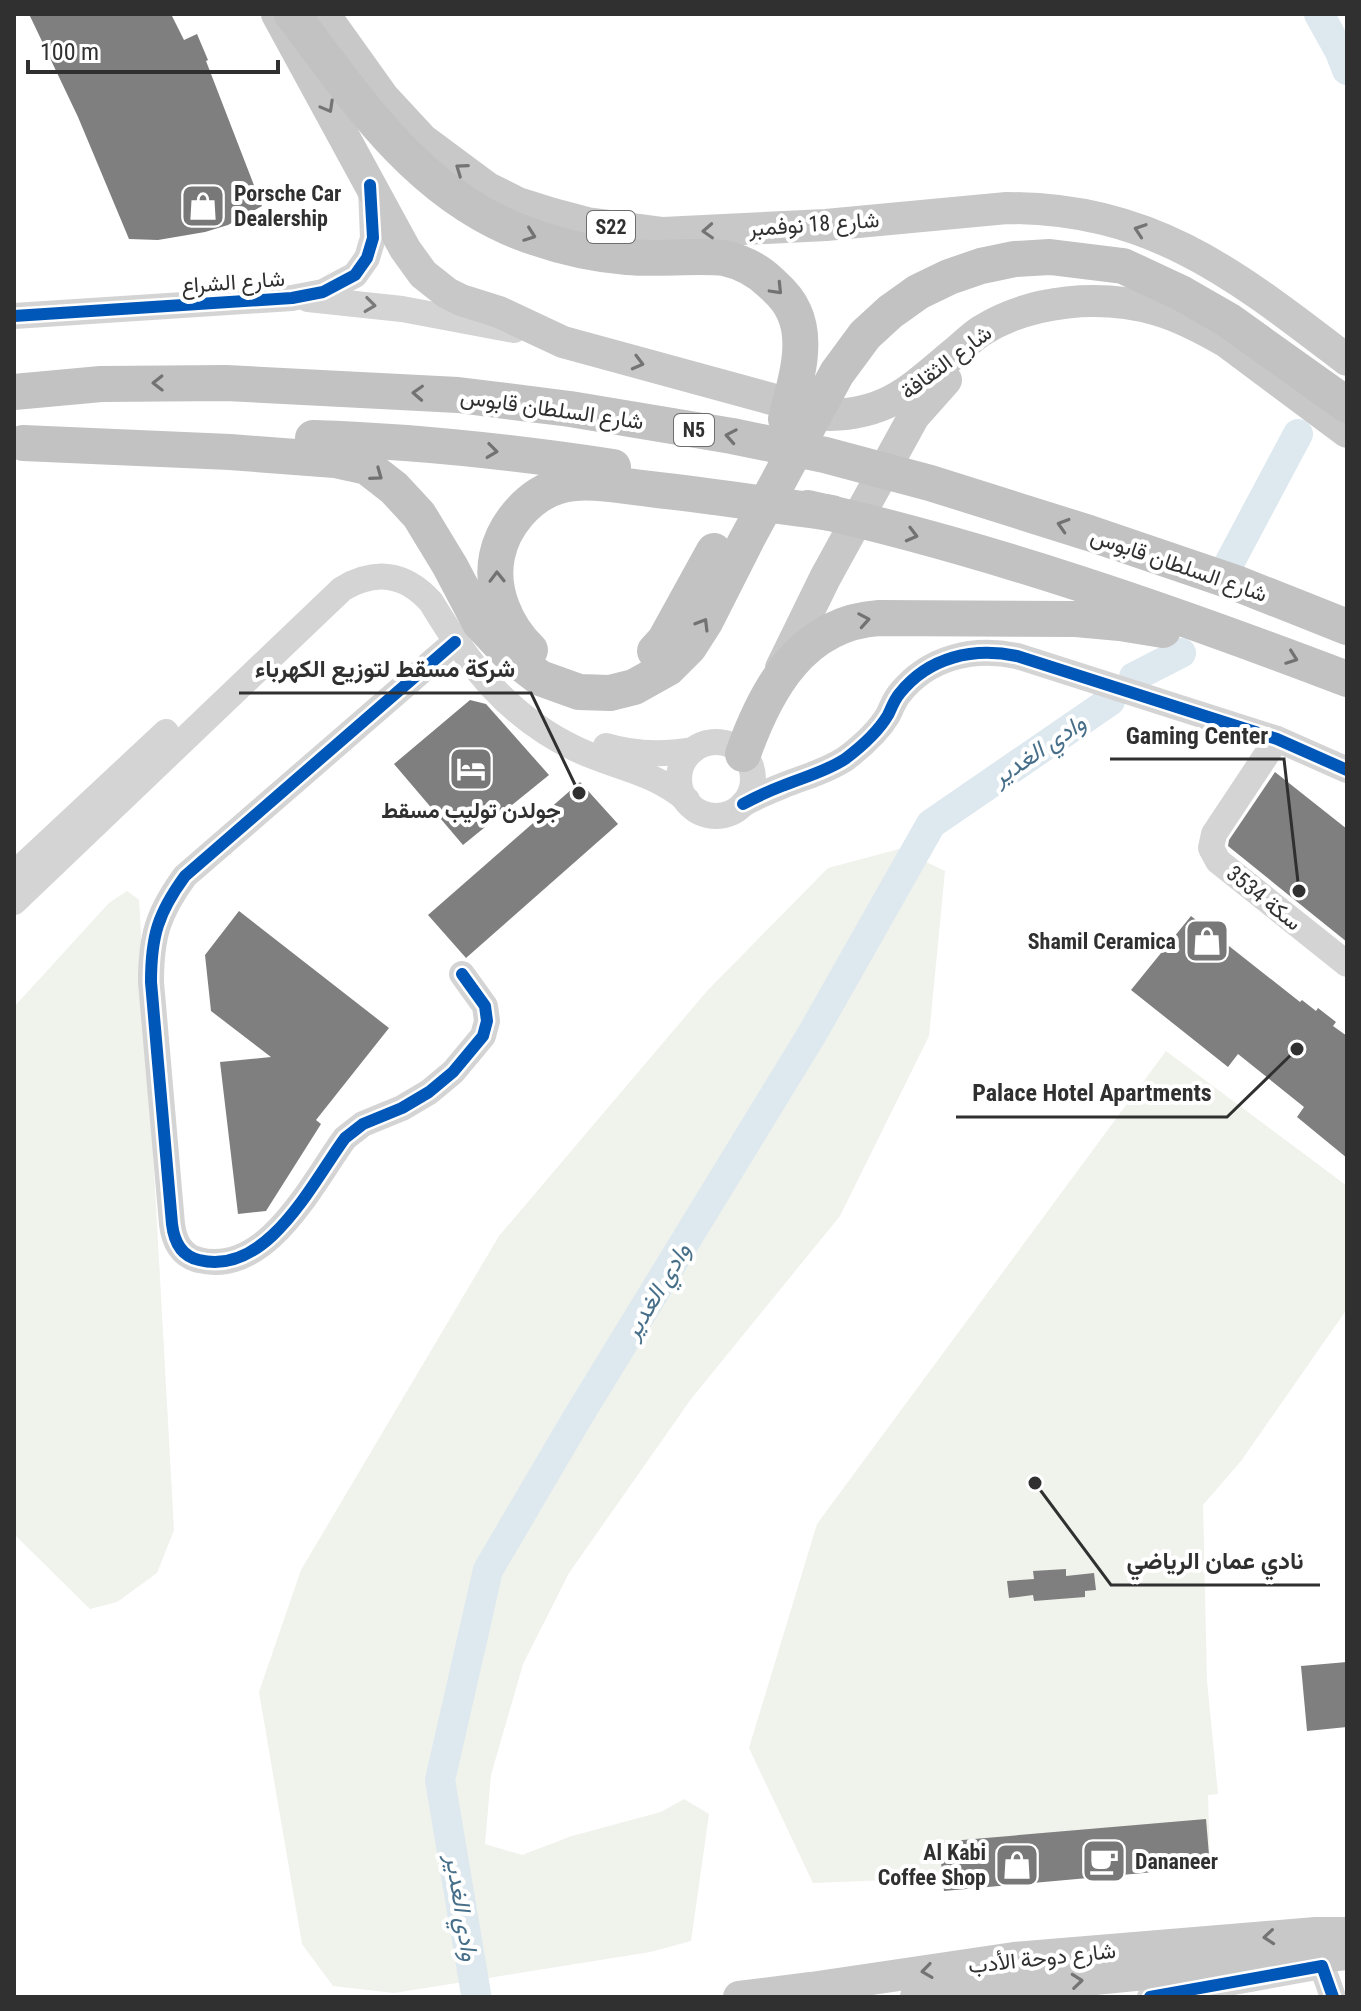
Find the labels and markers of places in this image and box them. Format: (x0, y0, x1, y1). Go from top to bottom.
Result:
place label: Porsche Car Dealership (234, 181, 341, 231)
shop icon: Porsche Car Dealership (179, 182, 227, 230)
callout: شركة مسقط لتوزيع الكهرباء (239, 645, 531, 693)
callout: Gaming Center (1110, 711, 1284, 759)
hotel icon: جولدن توليب مسقط (447, 745, 495, 793)
place label: جولدن توليب مسقط (381, 798, 561, 824)
shop icon: Shamil Ceramica (1183, 917, 1231, 965)
place label: Shamil Ceramica (1028, 929, 1176, 954)
callout: Palace Hotel Apartments (956, 1069, 1227, 1117)
callout: نادي عمان الرياضي (1111, 1537, 1320, 1585)
cafe icon: Dananeer (1080, 1837, 1128, 1885)
place label: Al Kabi Coffee Shop (878, 1840, 986, 1890)
shop icon: Al Kabi Coffee Shop (993, 1841, 1041, 1889)
place label: Dananeer (1135, 1849, 1218, 1874)

